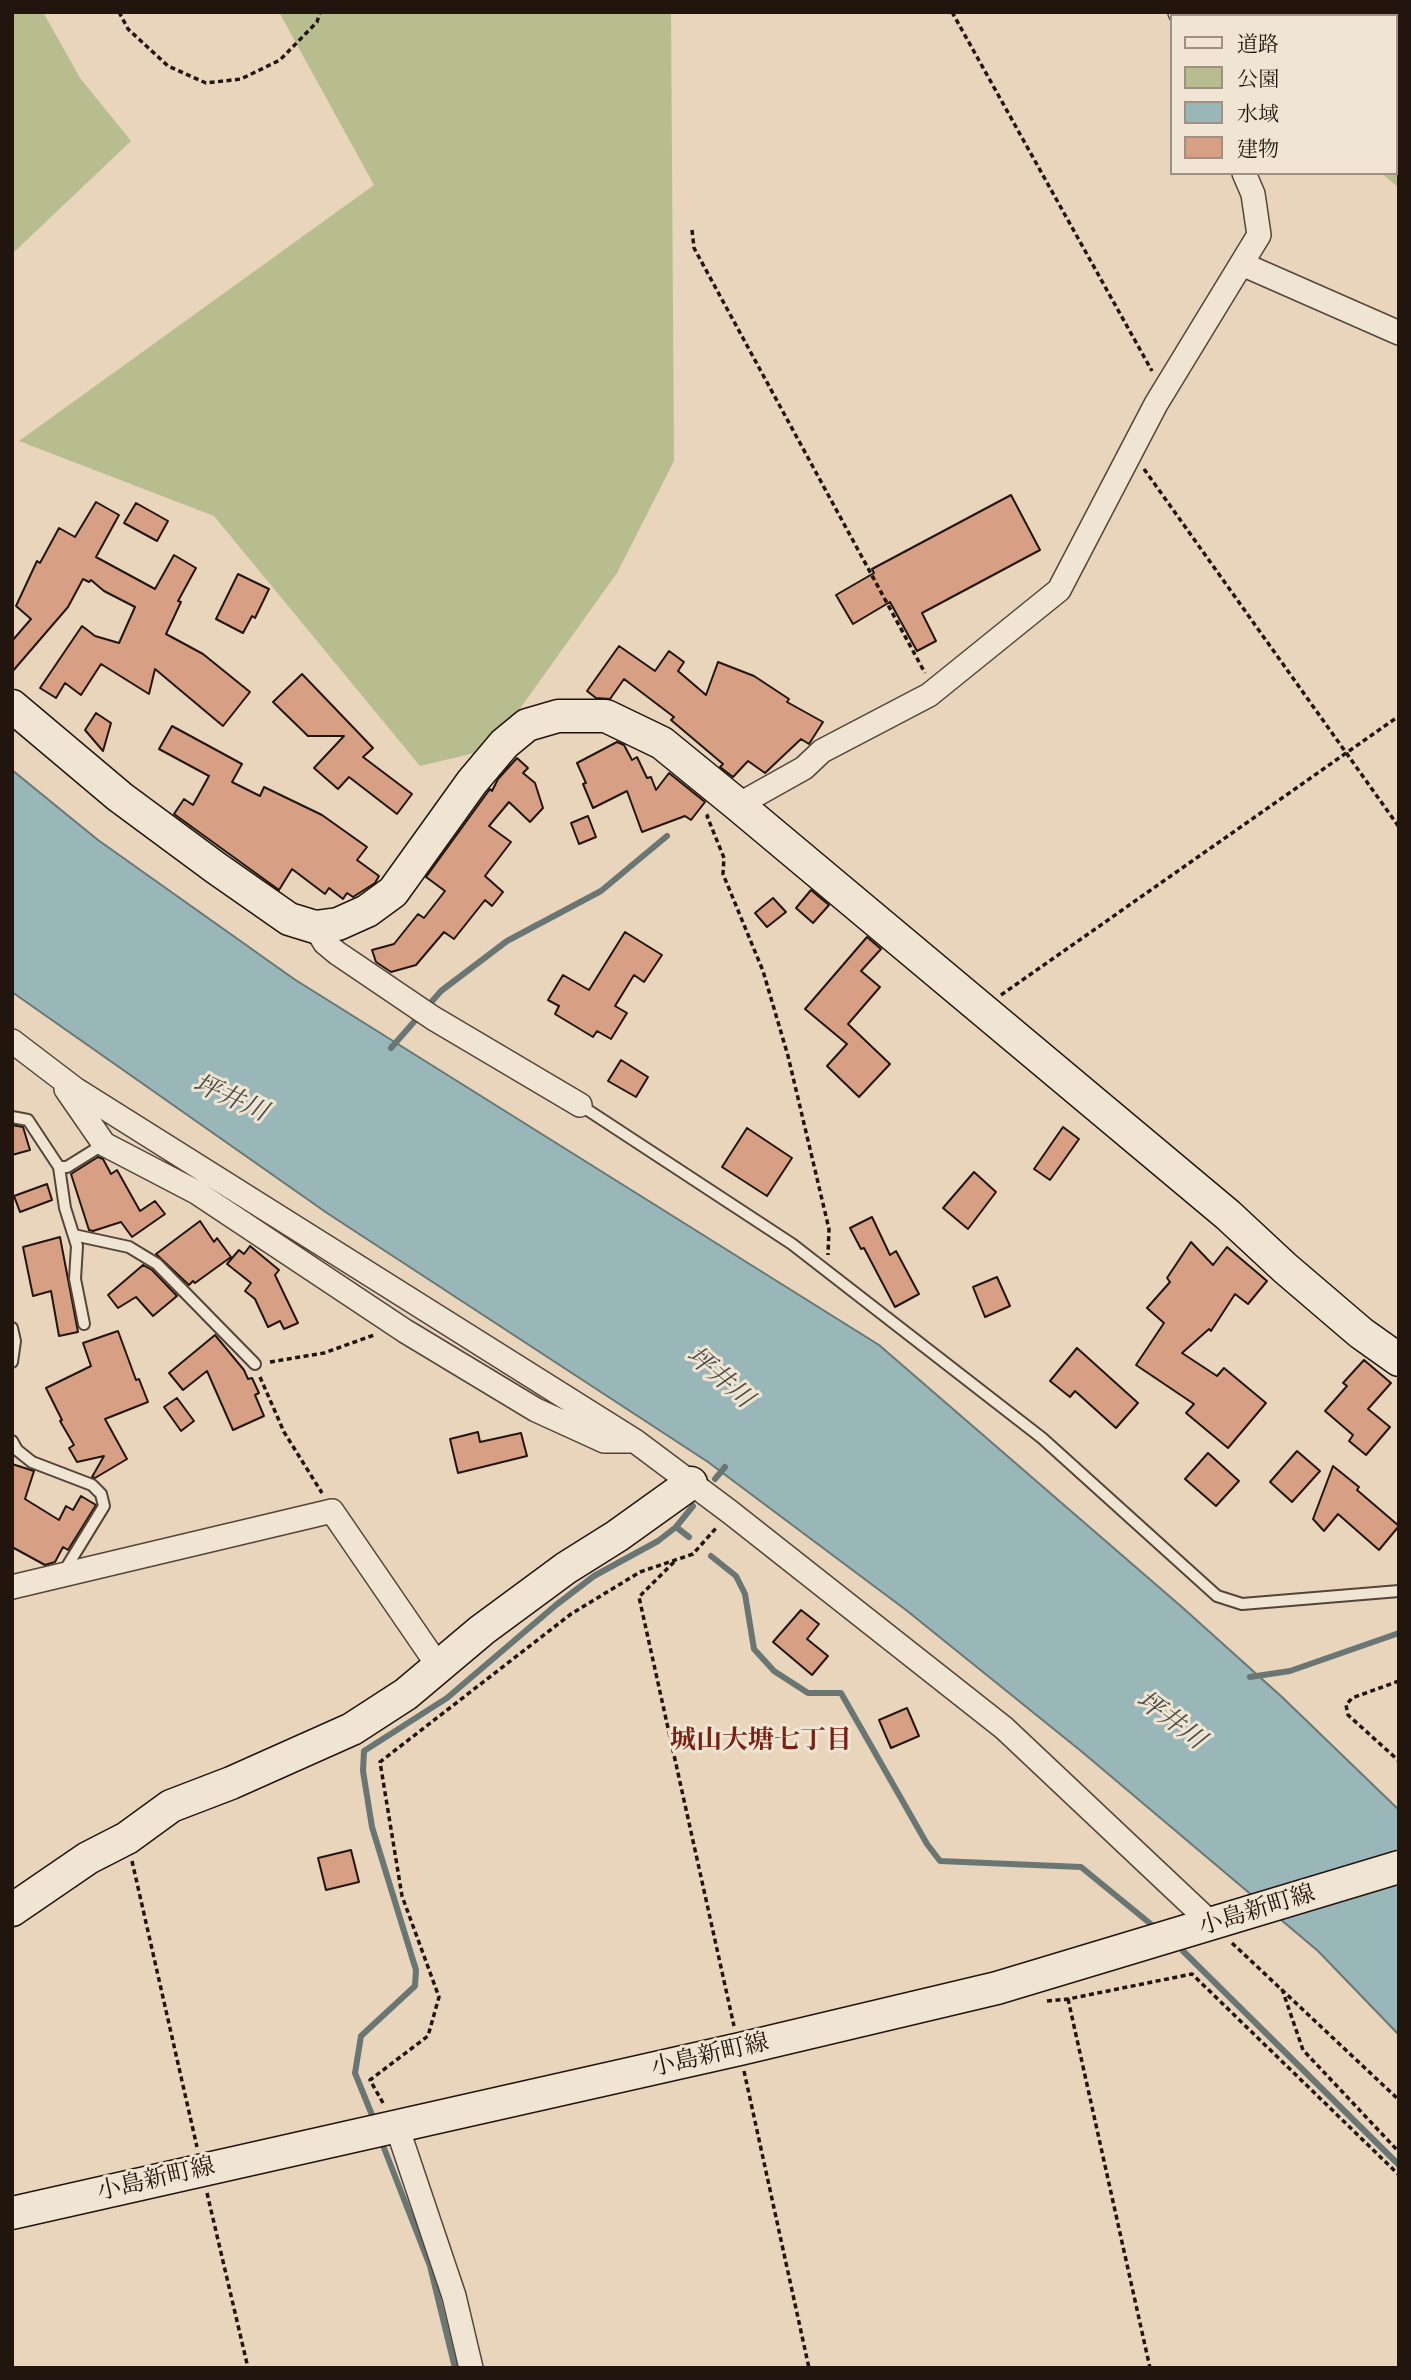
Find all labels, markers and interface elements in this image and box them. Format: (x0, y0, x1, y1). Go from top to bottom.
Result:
legend (1170, 14, 1397, 175)
text: 道路 (1237, 28, 1279, 59)
text: 公園 (1237, 63, 1279, 94)
text: 水域 (1237, 98, 1279, 129)
text: 建物 (1237, 133, 1279, 164)
water label: 坪井川 (188, 1069, 272, 1129)
water label: 坪井川 (679, 1341, 759, 1415)
water label: 坪井川 (1129, 1685, 1211, 1757)
district label: 城山大塘七丁目 (670, 1725, 852, 1757)
street label: 小島新町線 (1195, 1880, 1319, 1942)
street label: 小島新町線 (648, 2028, 772, 2084)
street label: 小島新町線 (94, 2152, 218, 2208)

